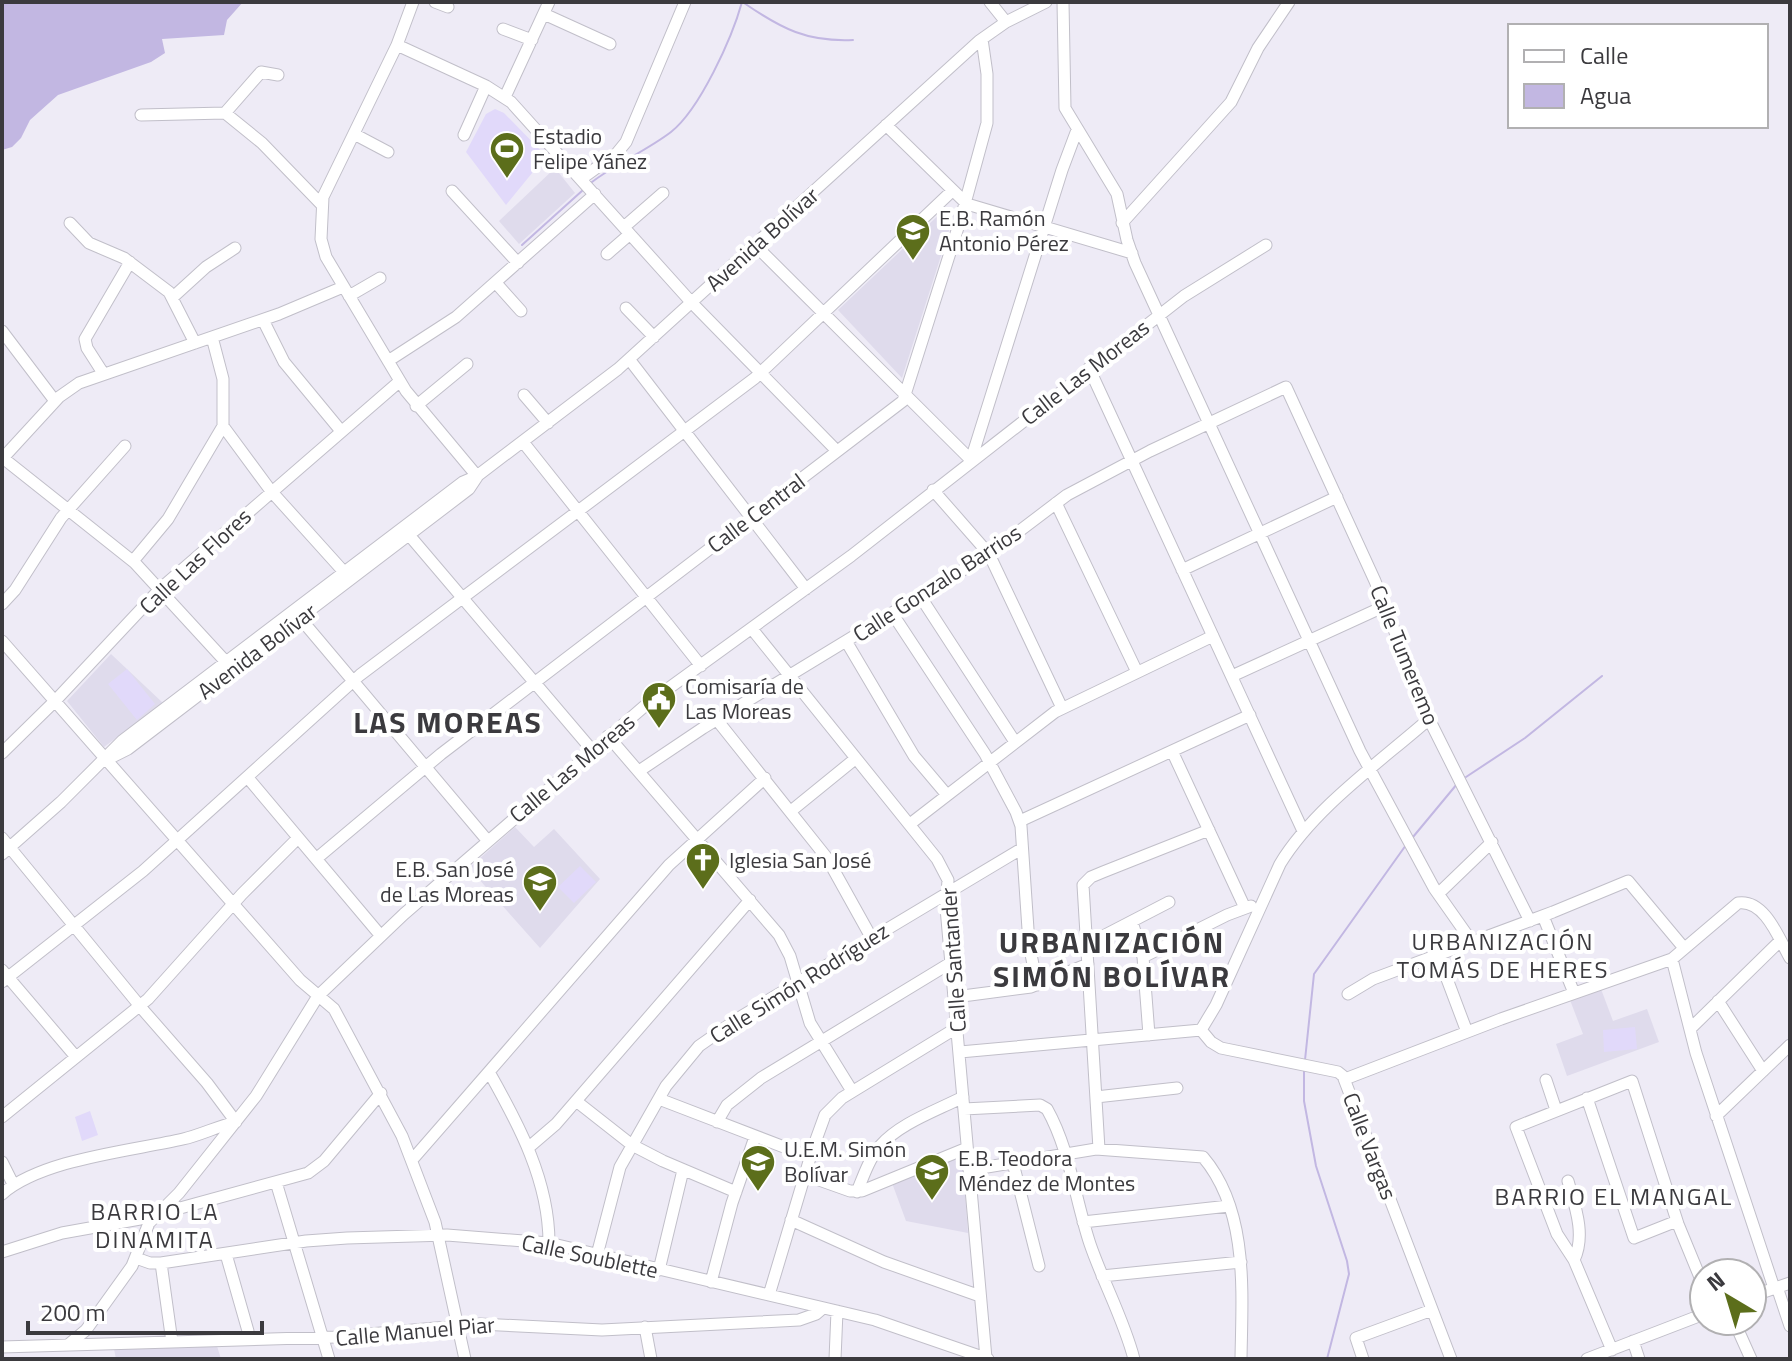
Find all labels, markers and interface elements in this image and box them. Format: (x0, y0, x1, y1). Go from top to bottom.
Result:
legend (1508, 24, 1768, 128)
text: Calle (1580, 37, 1628, 73)
text: Agua (1580, 77, 1631, 113)
place label: Estadio Felipe Yáñez (533, 119, 647, 178)
sports icon: Estadio Felipe Yáñez (488, 130, 526, 180)
street label: Avenida Bolívar (698, 178, 827, 299)
place label: E.B. Ramón Antonio Pérez (939, 201, 1069, 260)
school or university icon: E.B. Ramón Antonio Pérez (894, 212, 932, 262)
street label: Calle Las Moreas (1013, 311, 1157, 433)
street label: Calle Central (700, 465, 812, 561)
street label: Calle Las Flores (131, 500, 259, 622)
street label: Calle Gonzalo Barrios (846, 516, 1028, 650)
street label: Calle Tumeremo (1361, 580, 1449, 730)
street label: Avenida Bolívar (190, 594, 324, 707)
place label: Comisaría de Las Moreas (685, 669, 804, 728)
public building icon: Comisaría de Las Moreas (640, 680, 678, 730)
district label: LAS MOREAS (353, 699, 543, 745)
street label: Calle Las Moreas (502, 705, 642, 831)
church icon: Iglesia San José (684, 841, 722, 891)
place label: Iglesia San José (729, 843, 871, 877)
place label: E.B. San José de Las Moreas (380, 852, 514, 911)
school or university icon: E.B. San José de Las Moreas (521, 863, 559, 913)
street label: Calle Santander (931, 886, 975, 1033)
street label: Calle Simón Rodríguez (703, 914, 895, 1052)
district label: URBANIZACIÓN SIMÓN BOLÍVAR (993, 919, 1231, 999)
district label: URBANIZACIÓN TOMÁS DE HERES (1396, 923, 1610, 987)
street label: Calle Vargas (1334, 1087, 1406, 1205)
place label: U.E.M. Simón Bolívar (784, 1132, 906, 1191)
place label: E.B. Teodora Méndez de Montes (958, 1141, 1135, 1200)
school or university icon: U.E.M. Simón Bolívar (739, 1143, 777, 1193)
school or university icon: E.B. Teodora Méndez de Montes (913, 1152, 951, 1202)
district label: BARRIO EL MANGAL (1495, 1178, 1733, 1214)
district label: BARRIO LA DINAMITA (90, 1193, 220, 1257)
street label: Calle Soublette (519, 1225, 661, 1287)
north arrow (1688, 1257, 1768, 1337)
text: N (1699, 1263, 1732, 1299)
scale bar (28, 1285, 262, 1335)
text: 200 m (40, 1294, 106, 1330)
street label: Calle Manuel Piar (334, 1307, 496, 1355)

